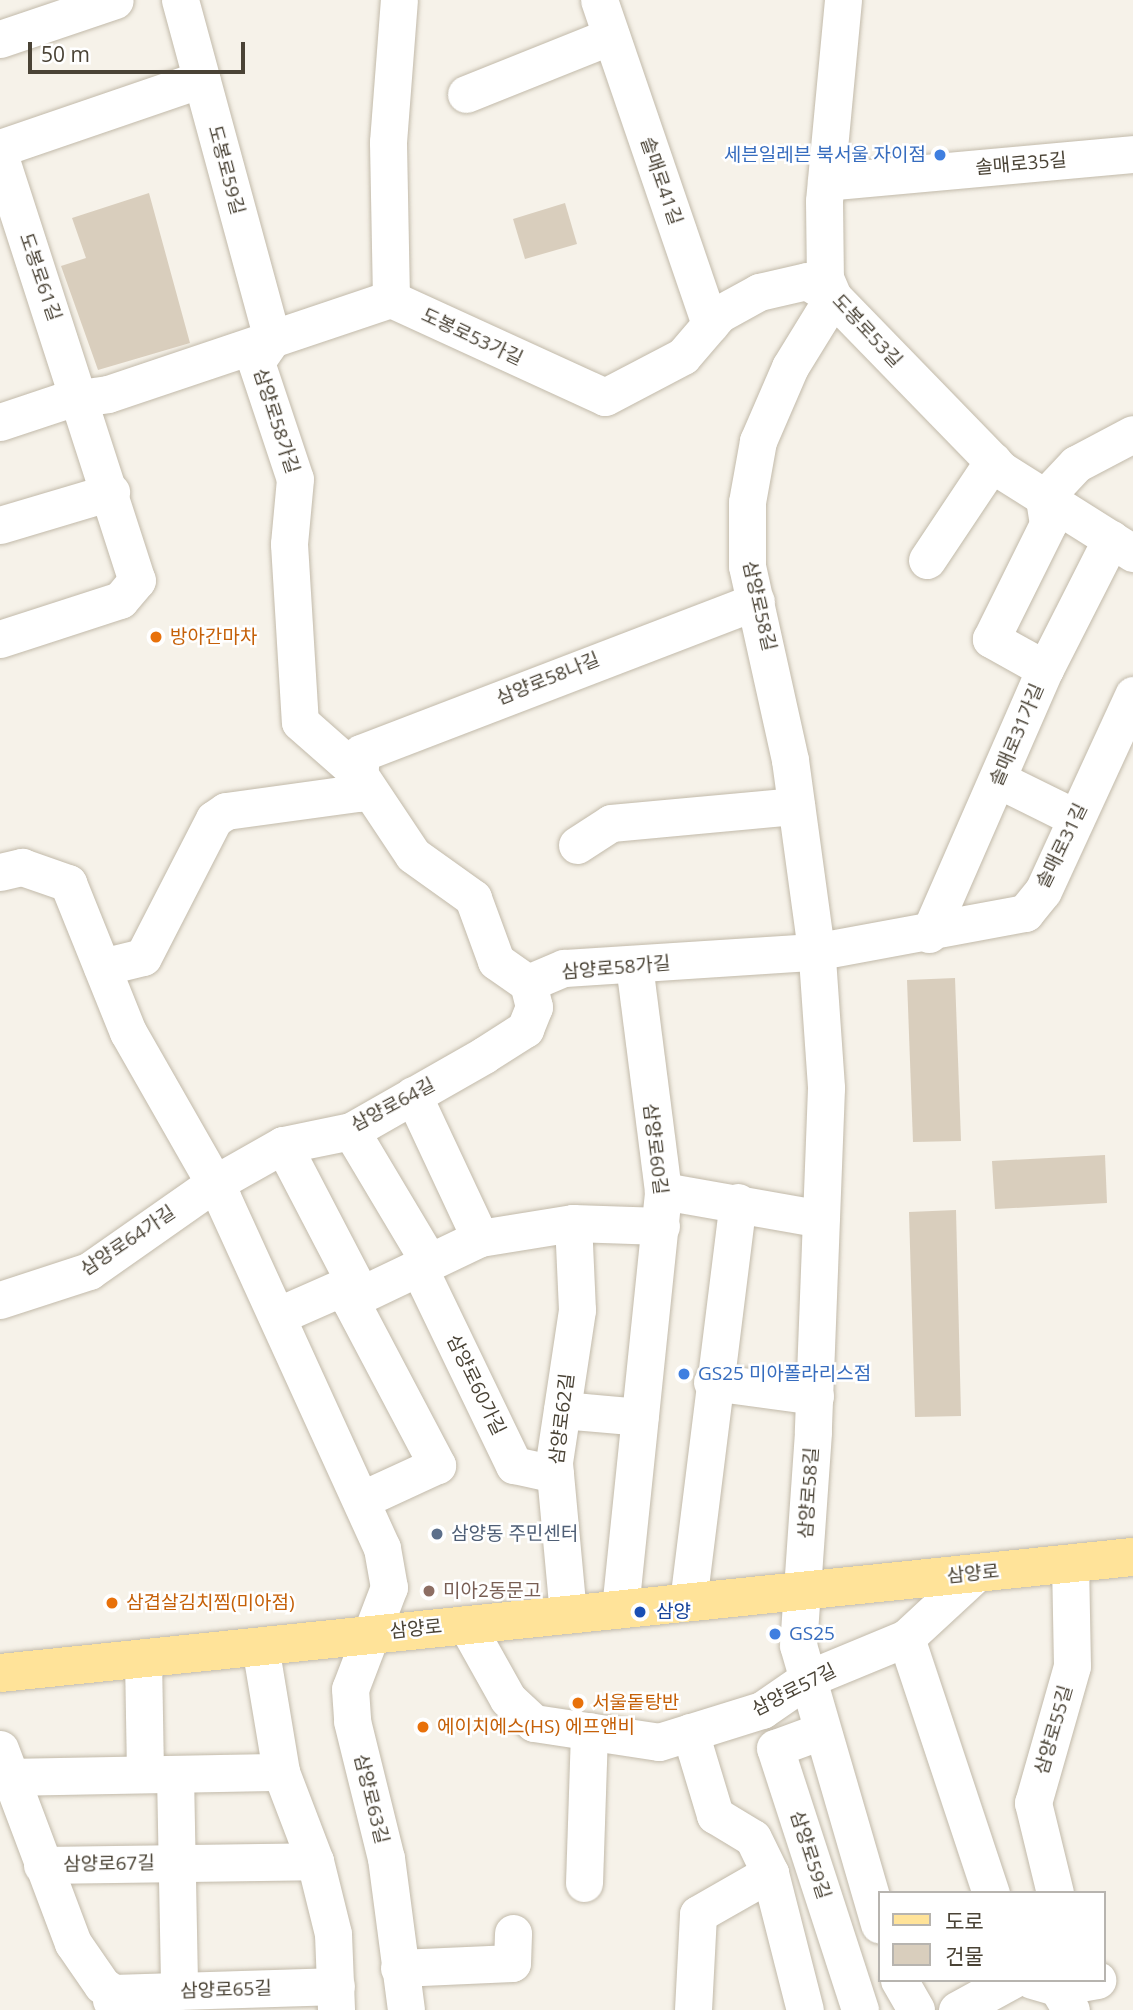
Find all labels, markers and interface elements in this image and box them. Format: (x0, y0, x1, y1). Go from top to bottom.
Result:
scale bar (32, 28, 248, 72)
text: 50 m (41, 40, 90, 68)
street label: 도봉로59길 (203, 123, 249, 217)
street label: 솔매로41길 (635, 134, 687, 228)
place label: 세븐일레븐 북서울 자이점 (724, 144, 926, 166)
marker: 세븐일레븐 북서울 자이점 (932, 147, 948, 163)
street label: 솔매로35길 (974, 149, 1068, 179)
street label: 도봉로61길 (14, 230, 66, 324)
street label: 도봉로53길 (827, 290, 907, 372)
street label: 도봉로53가길 (418, 304, 526, 370)
street label: 삼양로58가길 (248, 366, 304, 476)
street label: 삼양로58길 (738, 559, 780, 653)
place label: 방아간마차 (170, 626, 257, 648)
marker: 방아간마차 (148, 629, 164, 645)
street label: 삼양로58나길 (493, 648, 603, 710)
street label: 솔매로31가길 (985, 680, 1049, 790)
street label: 솔매로31길 (1032, 800, 1092, 892)
street label: 삼양로58가길 (561, 952, 671, 984)
street label: 삼양로64길 (347, 1073, 439, 1137)
street label: 삼양로60길 (638, 1102, 672, 1196)
street label: 삼양로64가길 (76, 1201, 180, 1281)
street label: 삼양로60가길 (442, 1331, 510, 1439)
place label: GS25 미아폴라리스점 (698, 1363, 871, 1385)
marker: GS25 미아폴라리스점 (676, 1366, 692, 1382)
street label: 삼양로62길 (545, 1372, 579, 1466)
street label: 삼양로58길 (794, 1446, 824, 1540)
place label: 삼양동 주민센터 (451, 1523, 578, 1545)
marker: 삼양동 주민센터 (429, 1526, 445, 1542)
street label: 삼양로 (946, 1560, 1000, 1588)
place label: 미아2동문고 (443, 1580, 541, 1602)
marker: 미아2동문고 (421, 1583, 437, 1599)
place label: 삼겹살김치찜(미아점) (126, 1592, 295, 1614)
marker: 삼겹살김치찜(미아점) (104, 1595, 120, 1611)
place label: 삼양 (656, 1601, 691, 1623)
marker: 삼양 (630, 1602, 650, 1622)
street label: 삼양로 (389, 1615, 443, 1643)
place label: GS25 (789, 1623, 835, 1645)
marker: GS25 (767, 1626, 783, 1642)
street label: 삼양로57길 (748, 1659, 840, 1721)
street label: 삼양로55길 (1030, 1683, 1078, 1777)
place label: 서울돝탕반 (592, 1692, 679, 1714)
marker: 서울돝탕반 (570, 1695, 586, 1711)
place label: 에이치에스(HS) 에프앤비 (437, 1716, 635, 1738)
marker: 에이치에스(HS) 에프앤비 (415, 1719, 431, 1735)
street label: 삼양로63길 (349, 1752, 393, 1846)
street label: 삼양로59길 (785, 1808, 835, 1902)
street label: 삼양로67길 (63, 1852, 155, 1876)
legend (878, 1891, 1105, 1982)
text: 도로 (945, 1907, 984, 1935)
text: 건물 (945, 1942, 984, 1970)
street label: 삼양로65길 (180, 1977, 272, 2003)

